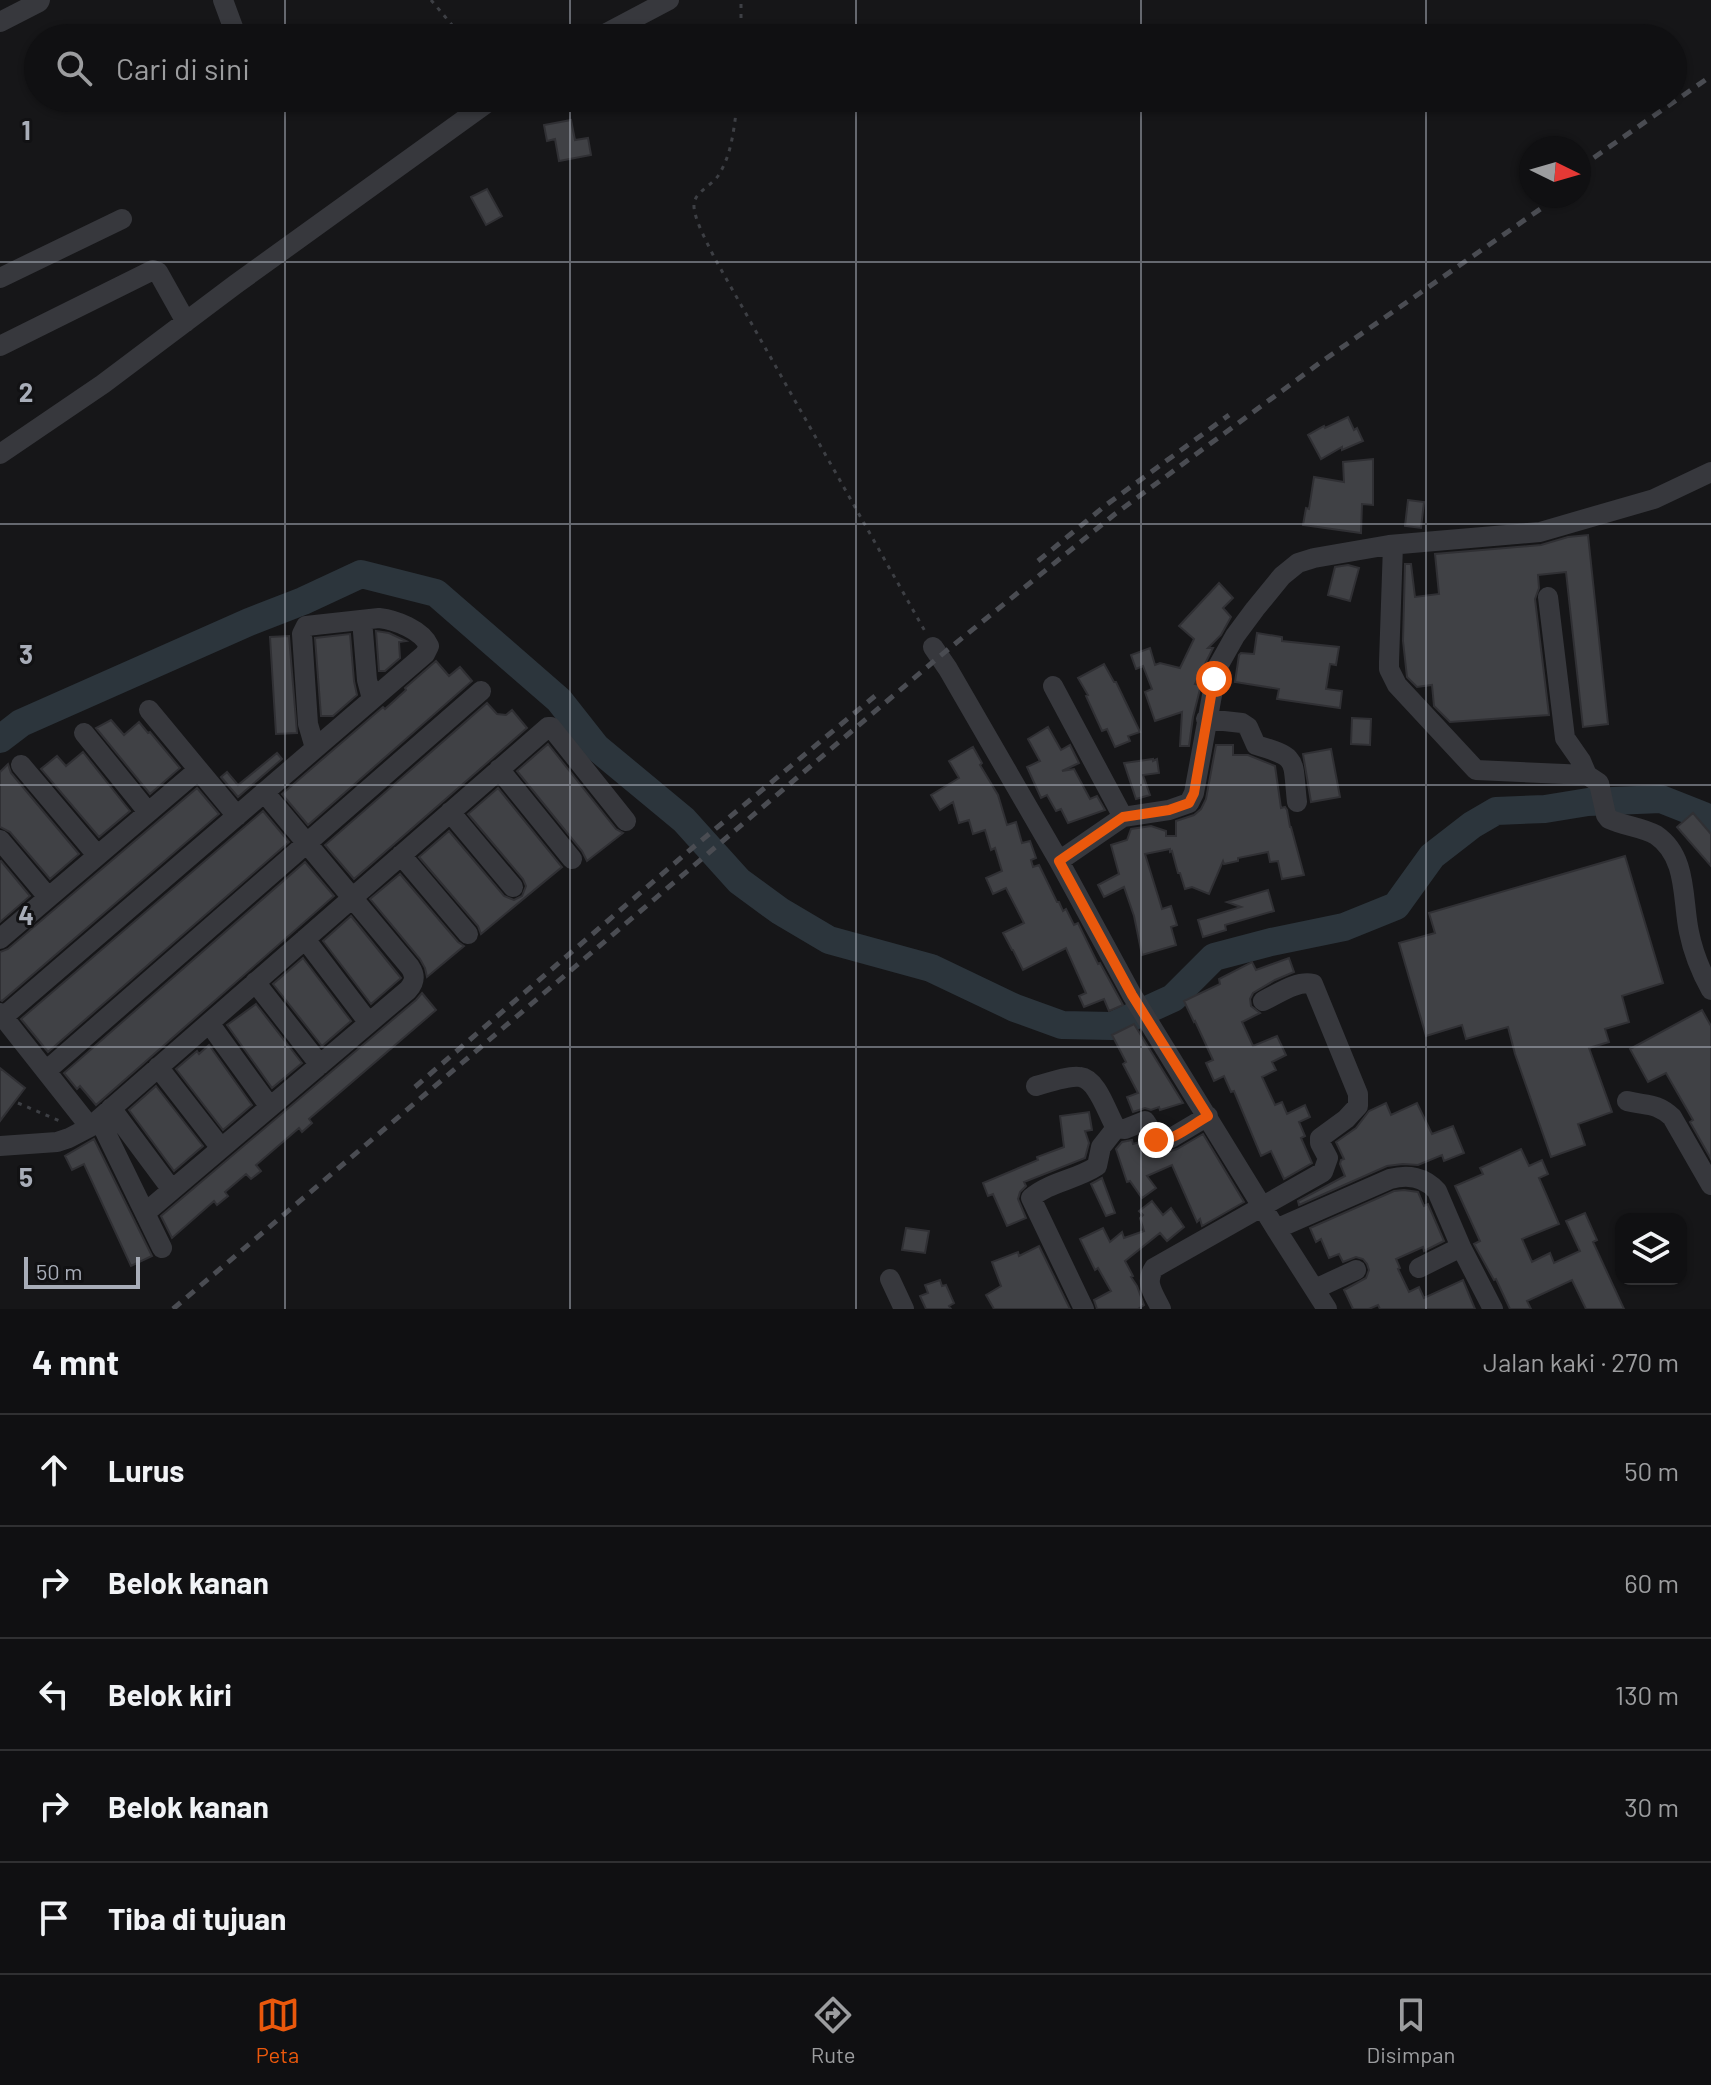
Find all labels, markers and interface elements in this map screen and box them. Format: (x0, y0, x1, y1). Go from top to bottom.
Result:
search box (24, 24, 1687, 112)
icon: search (52, 46, 96, 90)
text: Cari di sini (116, 50, 250, 86)
text: 1 (21, 114, 31, 145)
north arrow (1519, 136, 1591, 208)
text: 2 (19, 376, 33, 407)
text: 3 (19, 638, 33, 669)
route start (1196, 661, 1232, 697)
text: 4 (18, 899, 34, 930)
route end (1138, 1122, 1174, 1158)
text: 5 (19, 1161, 33, 1192)
map controls (1615, 1213, 1687, 1285)
button: layers (1615, 1213, 1687, 1285)
scale bar (24, 1253, 140, 1289)
text: 50 m (36, 1258, 82, 1284)
text: 4 mnt (32, 1341, 119, 1382)
text: Jalan kaki · 270 m (1483, 1346, 1679, 1377)
icon: ahead (32, 1448, 76, 1492)
text: Lurus (108, 1452, 184, 1488)
text: 50 m (1624, 1455, 1679, 1486)
icon: right (32, 1560, 76, 1604)
text: Belok kanan (108, 1564, 269, 1600)
text: 60 m (1624, 1567, 1679, 1598)
icon: left (32, 1672, 76, 1716)
text: Belok kiri (108, 1676, 232, 1712)
text: 130 m (1615, 1679, 1679, 1710)
icon: right (32, 1784, 76, 1828)
text: Belok kanan (108, 1788, 269, 1824)
text: 30 m (1624, 1791, 1679, 1822)
icon: arrive (32, 1896, 76, 1940)
text: Tiba di tujuan (108, 1900, 286, 1936)
tab: Peta (256, 1993, 300, 2067)
tab: Rute (811, 1993, 855, 2067)
tab: Disimpan (1367, 1993, 1455, 2067)

